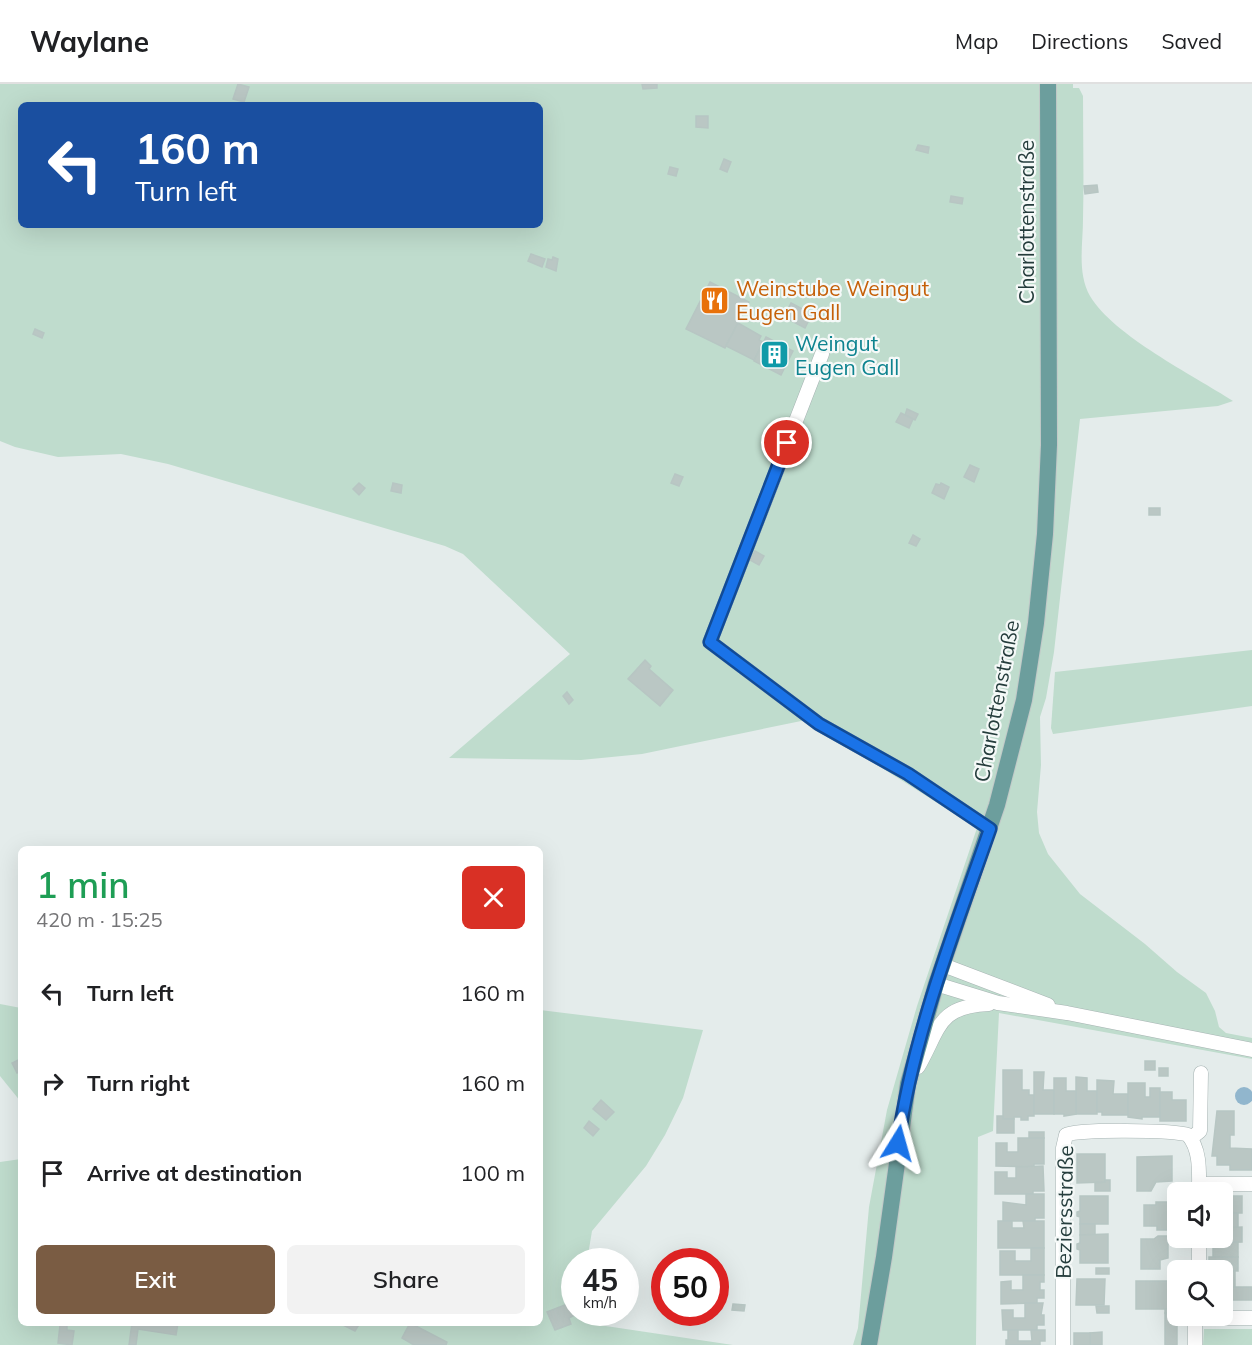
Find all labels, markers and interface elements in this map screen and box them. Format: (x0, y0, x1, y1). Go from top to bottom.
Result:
text: Waylane (30, 24, 149, 59)
text: Map (955, 28, 998, 54)
text: Directions (1031, 28, 1128, 54)
text: Saved (1161, 28, 1222, 54)
text: 160 m (135, 122, 260, 175)
icon: left (36, 126, 114, 204)
street label: Charlottenstraße (1013, 140, 1039, 304)
text: Turn left (135, 174, 237, 208)
place label: Weinstube Weingut Eugen Gall (736, 275, 929, 325)
restaurant icon: Weinstube Weingut Eugen Gall (699, 284, 731, 316)
place label: Weingut Eugen Gall (795, 330, 899, 380)
building icon: Weingut Eugen Gall (758, 339, 790, 371)
pin (761, 417, 812, 468)
icon: arrive (770, 426, 803, 459)
street label: Charlottenstraße (968, 618, 1024, 784)
text: 1 min (36, 862, 130, 907)
button: close (462, 866, 525, 929)
text: 420 m · 15:25 (36, 907, 162, 932)
icon: left (36, 977, 69, 1010)
text: Turn left (87, 979, 174, 1007)
text: 160 m (460, 979, 525, 1007)
icon: right (36, 1067, 69, 1100)
text: Turn right (87, 1069, 190, 1097)
text: 160 m (460, 1069, 525, 1097)
position arrow (866, 1111, 930, 1175)
street label: Beziersstraße (1050, 1145, 1078, 1279)
icon: arrive (36, 1157, 69, 1190)
text: Arrive at destination (87, 1159, 302, 1187)
text: 100 m (460, 1159, 525, 1187)
map controls (1167, 1182, 1233, 1326)
button: sound (1167, 1182, 1233, 1248)
button: Exit (36, 1245, 275, 1314)
button: Share (287, 1245, 525, 1314)
speed limit sign: 50 (651, 1248, 729, 1326)
button: search (1167, 1260, 1233, 1326)
text: 45 (582, 1261, 618, 1299)
text: km/h (583, 1293, 617, 1312)

